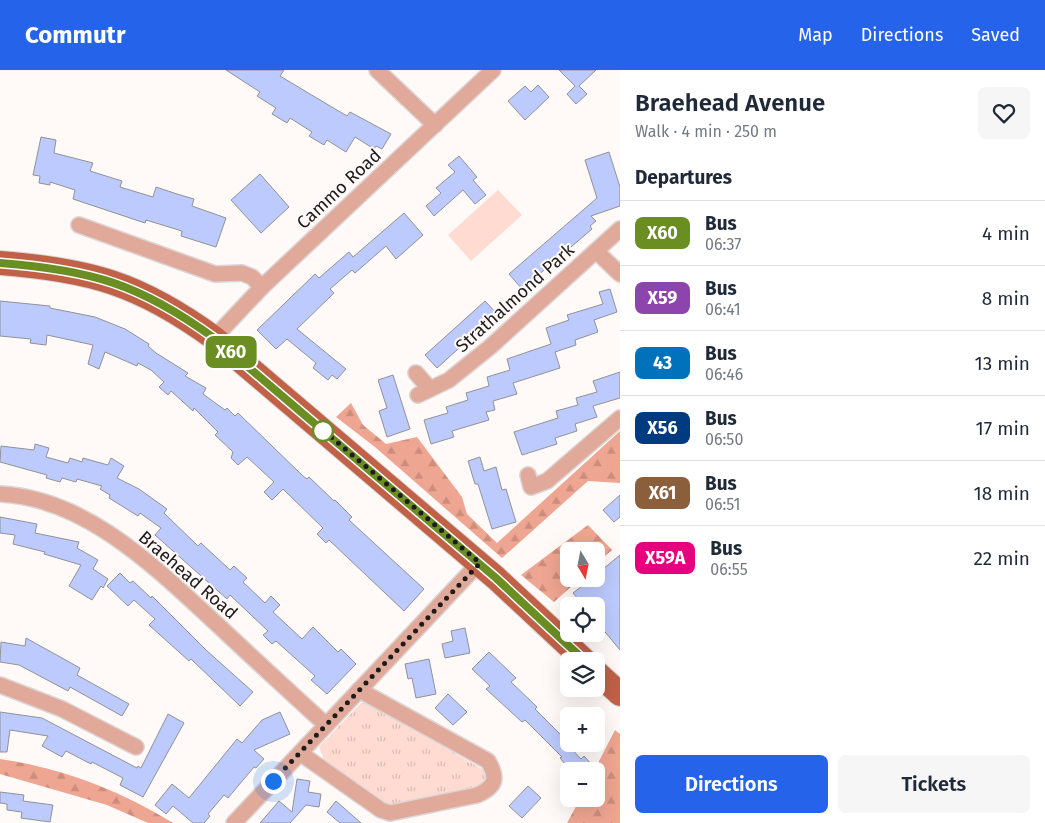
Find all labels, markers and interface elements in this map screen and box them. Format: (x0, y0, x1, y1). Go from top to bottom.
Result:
text: Commutr (25, 21, 126, 49)
text: Map (798, 24, 833, 46)
text: Directions (861, 24, 943, 46)
text: Saved (971, 24, 1020, 46)
button: heart (978, 87, 1030, 139)
text: Braehead Avenue (635, 89, 825, 117)
text: Walk · 4 min · 250 m (635, 122, 777, 141)
street label: Cammo Road (292, 144, 386, 234)
text: Departures (635, 166, 732, 189)
text: Bus (705, 212, 737, 235)
text: X60 (647, 222, 678, 244)
text: 4 min (982, 222, 1030, 245)
text: 06:37 (705, 235, 741, 254)
street label: Strathalmond Park (451, 239, 579, 357)
text: Bus (705, 277, 737, 300)
text: X59 (648, 287, 677, 309)
text: 8 min (982, 287, 1030, 310)
text: 06:41 (705, 300, 741, 319)
line badge: X60 (202, 336, 260, 368)
text: X60 (216, 341, 246, 363)
text: Bus (705, 342, 737, 365)
text: 43 (653, 352, 672, 374)
text: 13 min (974, 352, 1030, 375)
text: 06:46 (705, 365, 743, 384)
text: Bus (705, 407, 737, 430)
text: X56 (647, 417, 678, 439)
text: 17 min (976, 417, 1030, 440)
unlabelled marker (312, 420, 334, 442)
text: 06:50 (705, 430, 743, 449)
text: Bus (705, 472, 737, 495)
text: X61 (649, 482, 676, 504)
text: 18 min (973, 482, 1030, 505)
text: 06:51 (705, 495, 741, 514)
street label: Braehead Road (134, 526, 242, 624)
text: Bus (710, 537, 742, 560)
north arrow (560, 542, 605, 588)
map controls (560, 542, 605, 807)
text: X59A (645, 547, 685, 569)
text: 22 min (973, 547, 1030, 570)
text: 06:55 (710, 560, 748, 579)
button: locate (560, 597, 605, 642)
button: layers (560, 652, 605, 697)
button: + (560, 707, 605, 752)
button: Directions (635, 755, 828, 813)
button: Tickets (838, 755, 1030, 813)
button: − (560, 762, 605, 807)
your location (261, 769, 286, 794)

